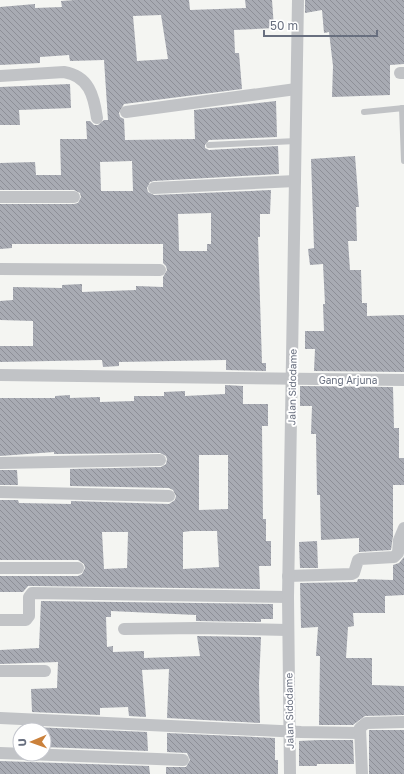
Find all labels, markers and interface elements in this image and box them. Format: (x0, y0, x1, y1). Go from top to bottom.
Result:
scale bar (264, 12, 377, 38)
text: 50 m (270, 18, 298, 33)
street label: Jalan Sidodame (285, 349, 299, 425)
street label: Gang Arjuna (319, 374, 377, 386)
street label: Jalan Sidodame (282, 673, 296, 749)
north arrow (12, 722, 52, 762)
text: U (15, 738, 28, 747)

